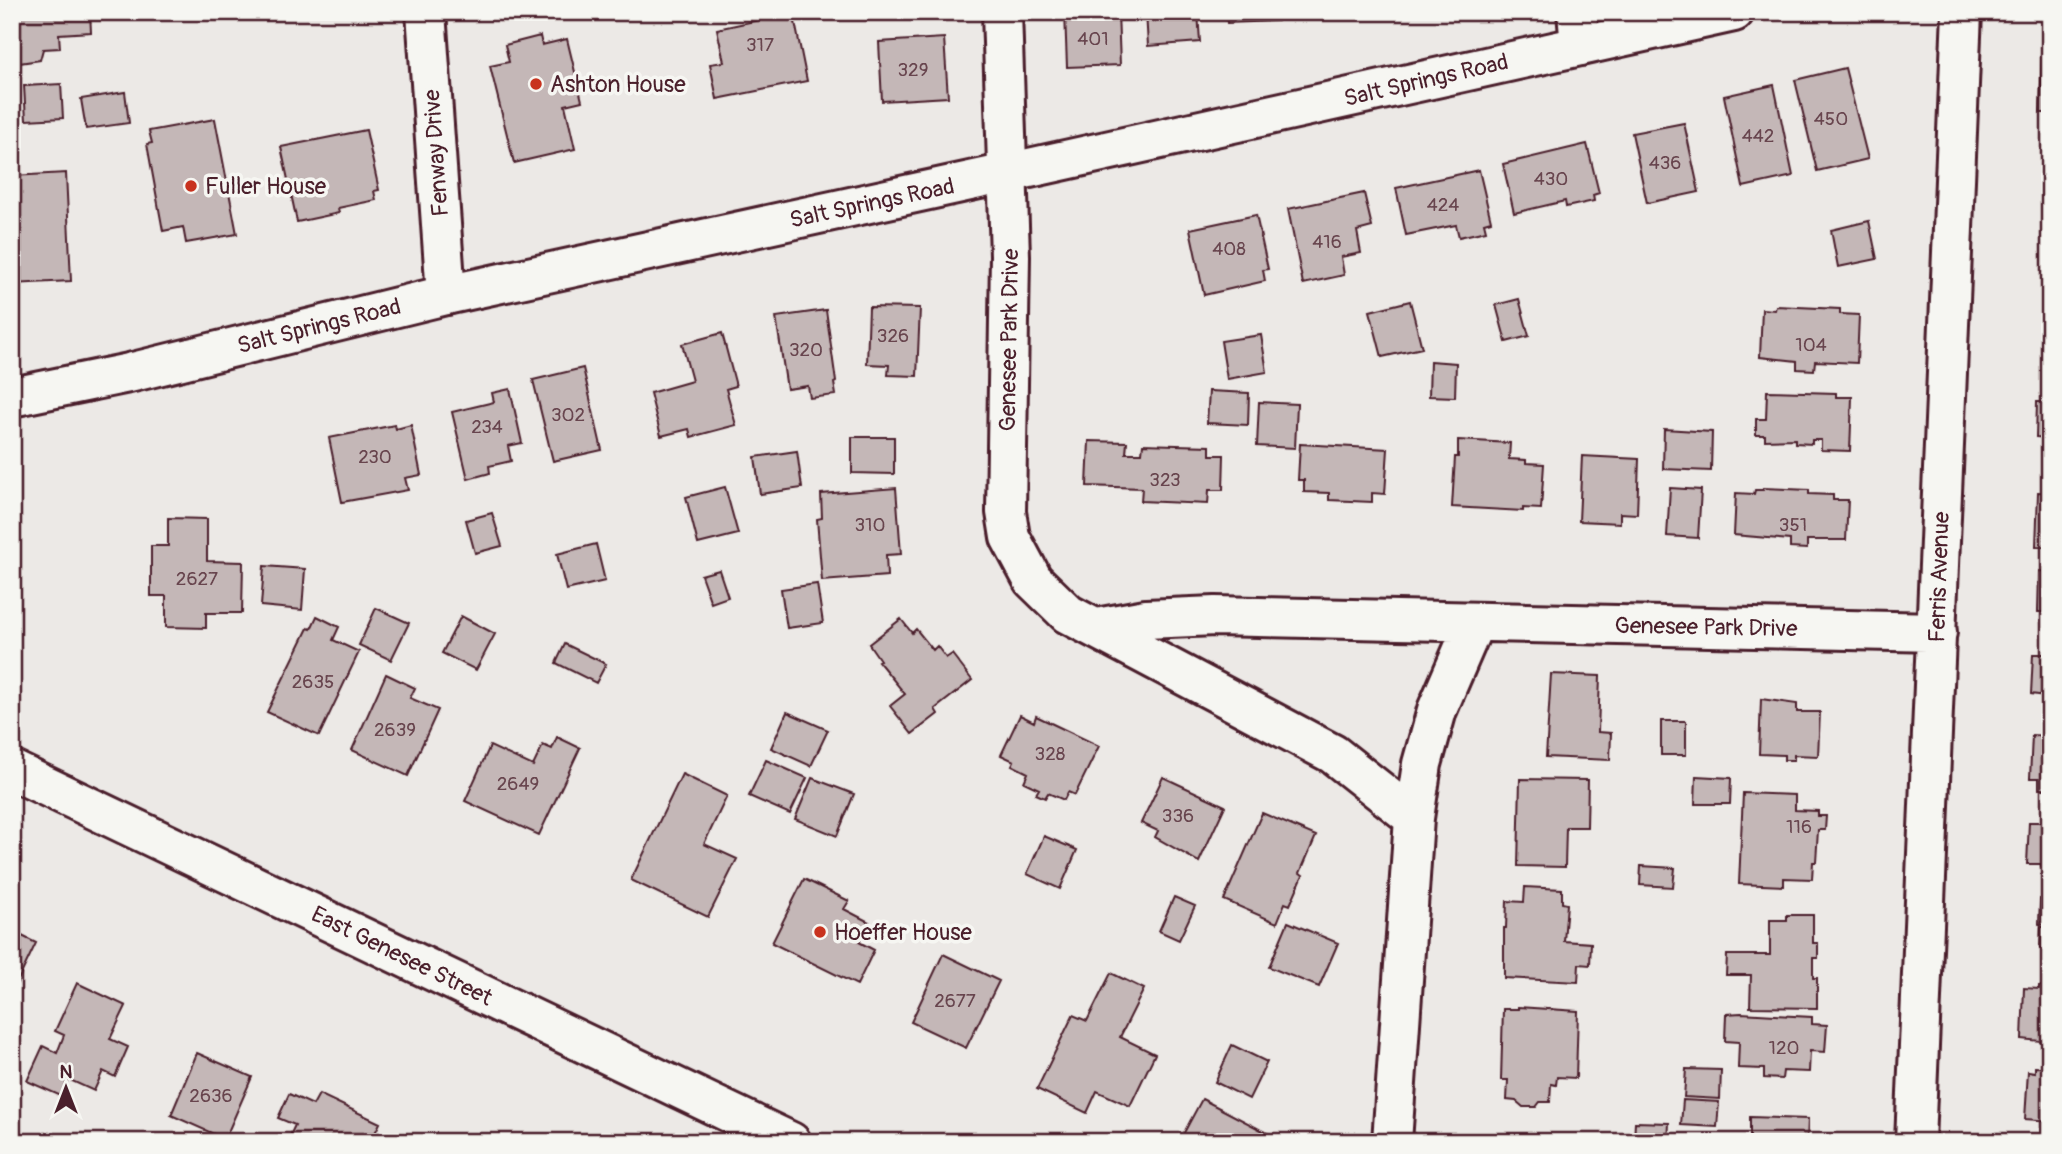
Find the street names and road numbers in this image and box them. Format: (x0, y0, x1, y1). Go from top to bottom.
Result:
street label: Salt Springs Road (1341, 47, 1511, 113)
street label: Fenway Drive (417, 88, 455, 217)
street label: Salt Springs Road (787, 171, 957, 235)
street label: Genesee Park Drive (993, 248, 1025, 432)
street label: Salt Springs Road (234, 292, 404, 360)
street label: Ferris Avenue (1922, 510, 1956, 643)
street label: Genesee Park Drive (1614, 611, 1798, 643)
street label: East Genesee Street (307, 900, 498, 1013)

